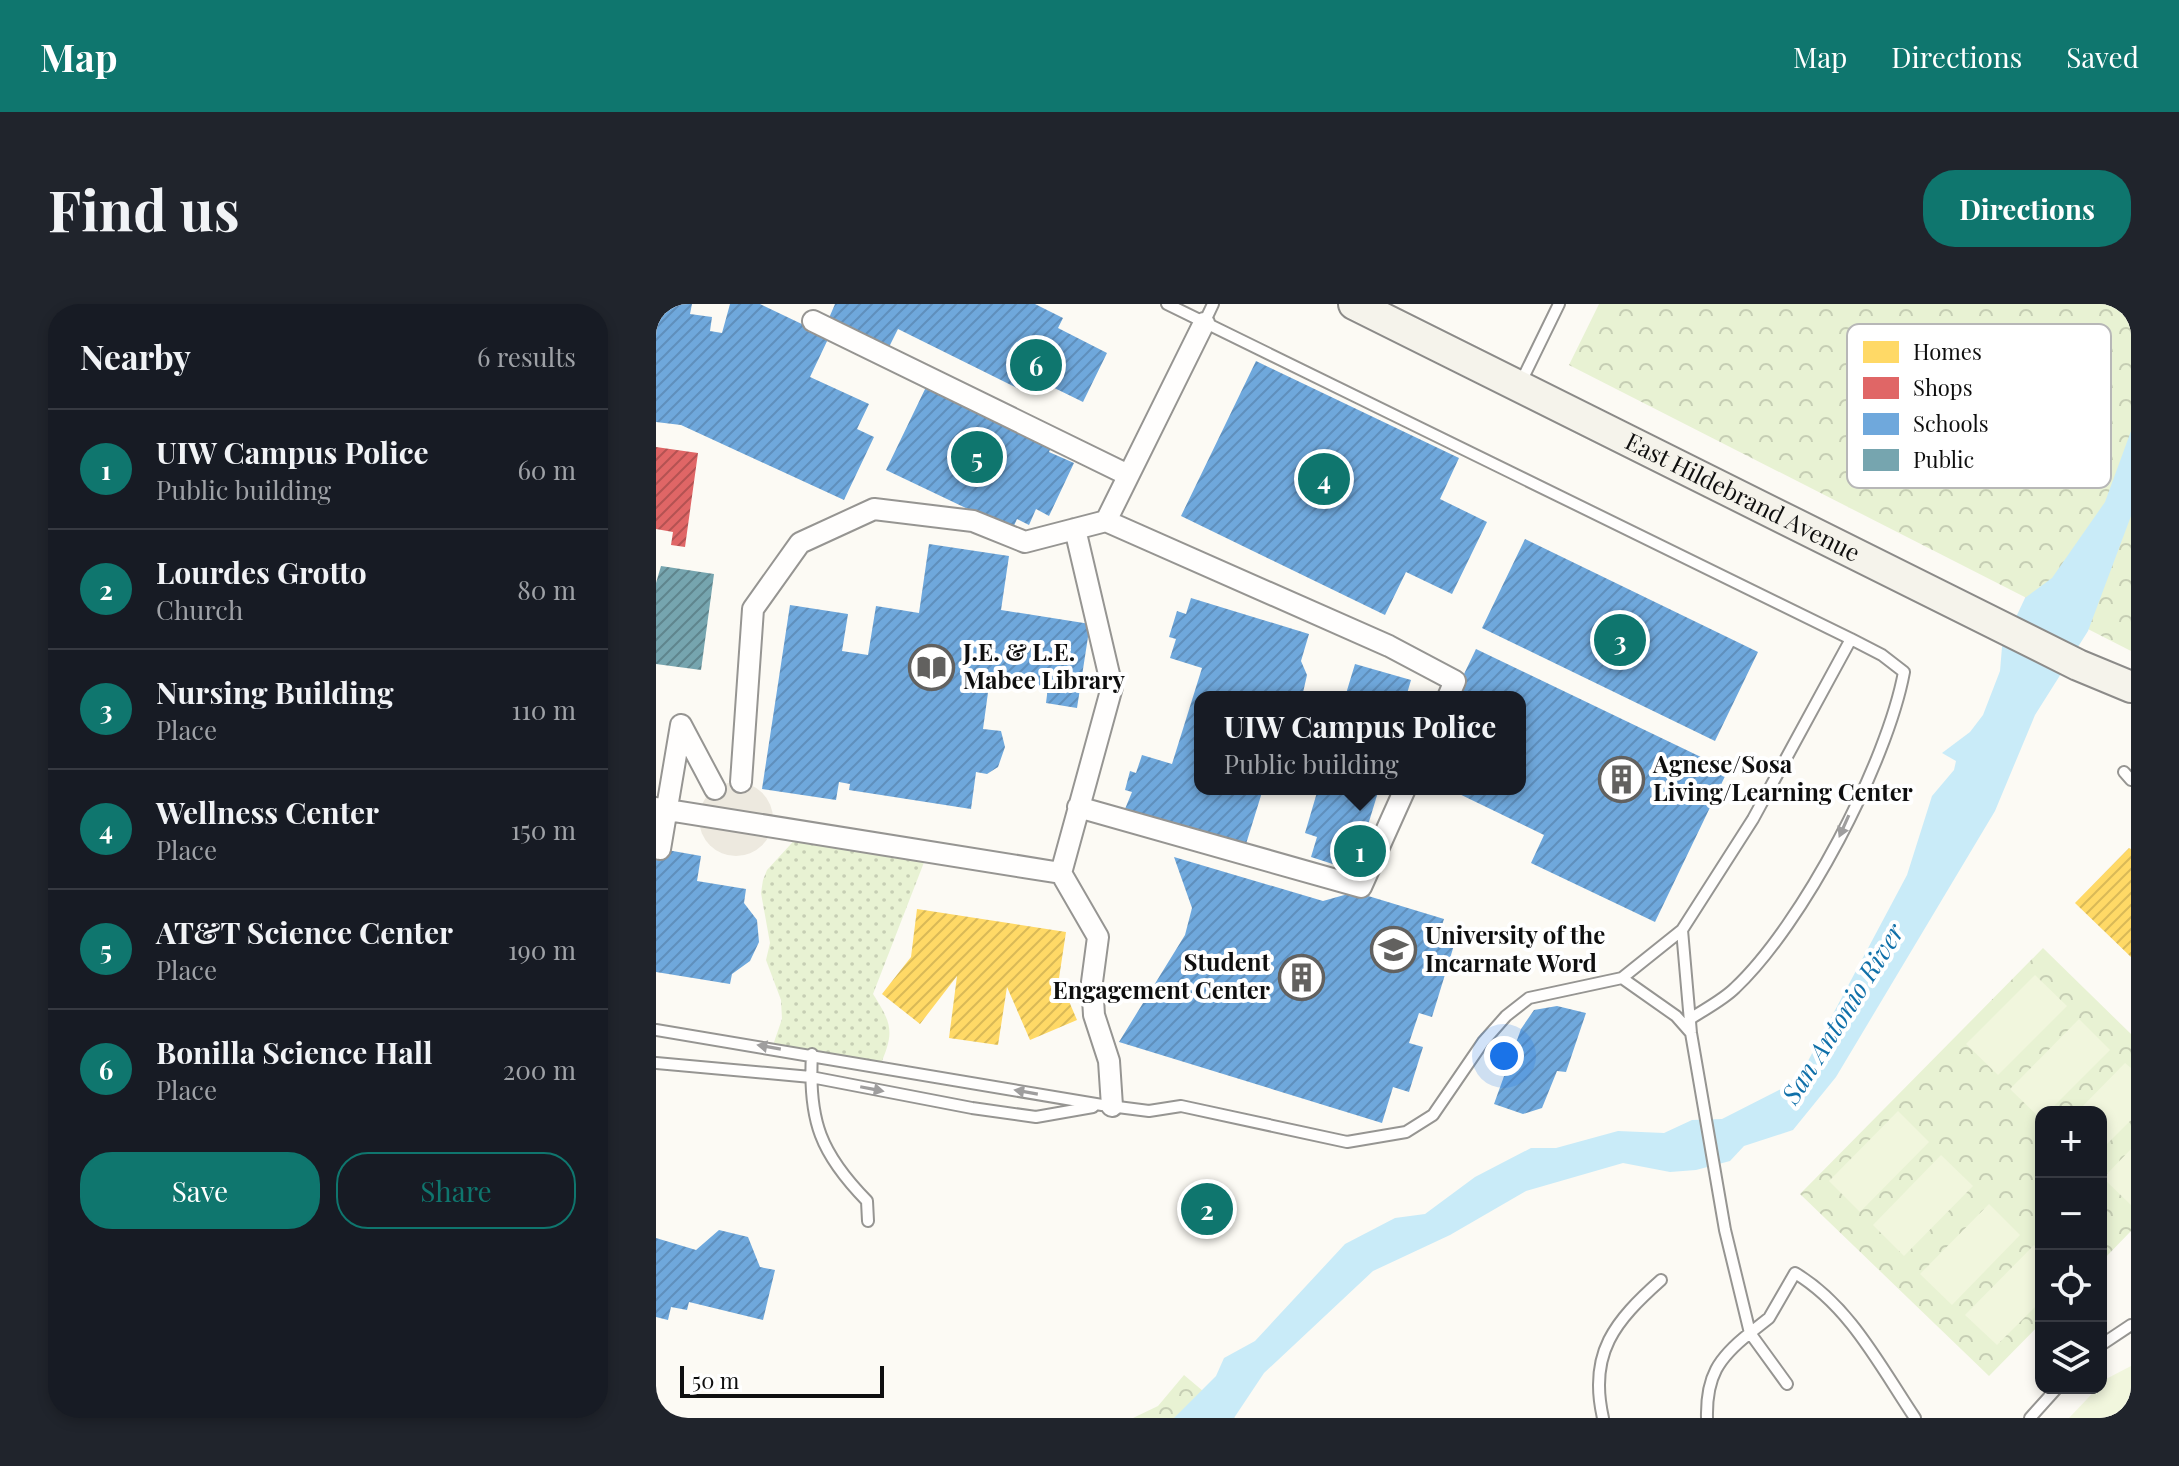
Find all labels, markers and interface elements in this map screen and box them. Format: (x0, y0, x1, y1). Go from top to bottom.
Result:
text: Map (40, 31, 117, 82)
text: Map (1793, 38, 1847, 75)
text: Directions (1891, 38, 2022, 75)
text: Saved (2066, 38, 2139, 75)
button: Directions (1923, 170, 2131, 247)
text: Find us (48, 171, 240, 246)
legend (1847, 324, 2111, 488)
text: Nearby (80, 333, 191, 379)
pin: 6 (1010, 335, 1062, 395)
text: Homes (1913, 336, 1982, 366)
text: 6 results (477, 339, 576, 374)
text: Shops (1913, 372, 1973, 402)
text: Schools (1913, 408, 1989, 438)
street label: East Hildebrand Avenue (1621, 424, 1866, 568)
pin: 5 (951, 427, 1003, 487)
text: UIW Campus Police (156, 432, 429, 472)
text: Public (1913, 444, 1974, 474)
pin: 4 (1298, 449, 1350, 509)
text: 1 (101, 452, 111, 487)
text: 60 m (517, 452, 576, 487)
text: Public building (156, 472, 331, 507)
text: Lourdes Grotto (156, 552, 367, 592)
text: 2 (99, 572, 113, 607)
text: 80 m (517, 572, 576, 607)
text: Church (156, 592, 243, 627)
pin: 3 (1594, 610, 1646, 670)
place label: J.E. & L.E. Mabee Library (962, 635, 1126, 695)
library icon: J.E. & L.E. Mabee Library (908, 643, 956, 691)
text: Nursing Building (156, 672, 394, 712)
popup (1194, 691, 1526, 795)
text: 3 (100, 692, 112, 727)
text: 110 m (512, 692, 576, 727)
text: UIW Campus Police (1224, 706, 1496, 746)
text: Place (156, 712, 217, 747)
text: Public building (1224, 746, 1399, 781)
place label: Agnese/Sosa Living/Learning Center (1652, 747, 1914, 807)
building icon: Agnese/Sosa Living/Learning Center (1598, 755, 1646, 803)
text: Wellness Center (156, 792, 379, 832)
text: 4 (99, 812, 113, 847)
text: 150 m (511, 812, 576, 847)
one-way arrow (1838, 814, 1851, 837)
pin: 1 (1334, 821, 1386, 881)
text: Place (156, 832, 217, 867)
text: AT&T Science Center (156, 912, 453, 952)
water label: San Antonio River (1772, 916, 1912, 1111)
place label: University of the Incarnate Word (1425, 918, 1605, 978)
school or university icon: University of the Incarnate Word (1370, 926, 1418, 974)
text: 5 (100, 932, 112, 967)
text: 190 m (508, 932, 576, 967)
place label: Student Engagement Center (1052, 945, 1271, 1005)
text: Place (156, 952, 217, 987)
building icon: Student Engagement Center (1277, 953, 1325, 1001)
text: Bonilla Science Hall (156, 1032, 433, 1072)
your location (1484, 1036, 1524, 1076)
one-way arrow (757, 1040, 782, 1053)
text: 6 (99, 1052, 113, 1087)
text: 200 m (503, 1052, 576, 1087)
text: Place (156, 1072, 217, 1107)
one-way arrow (860, 1083, 885, 1096)
one-way arrow (1013, 1085, 1038, 1097)
map controls (2035, 1106, 2107, 1394)
button: + (2035, 1106, 2107, 1178)
button: Save (80, 1152, 320, 1229)
button: Share (336, 1152, 576, 1229)
button: − (2035, 1178, 2107, 1250)
pin: 2 (1181, 1179, 1233, 1239)
button: locate (2035, 1250, 2107, 1322)
button: layers (2035, 1322, 2107, 1394)
scale bar (680, 1362, 884, 1398)
text: 50 m (692, 1365, 739, 1395)

